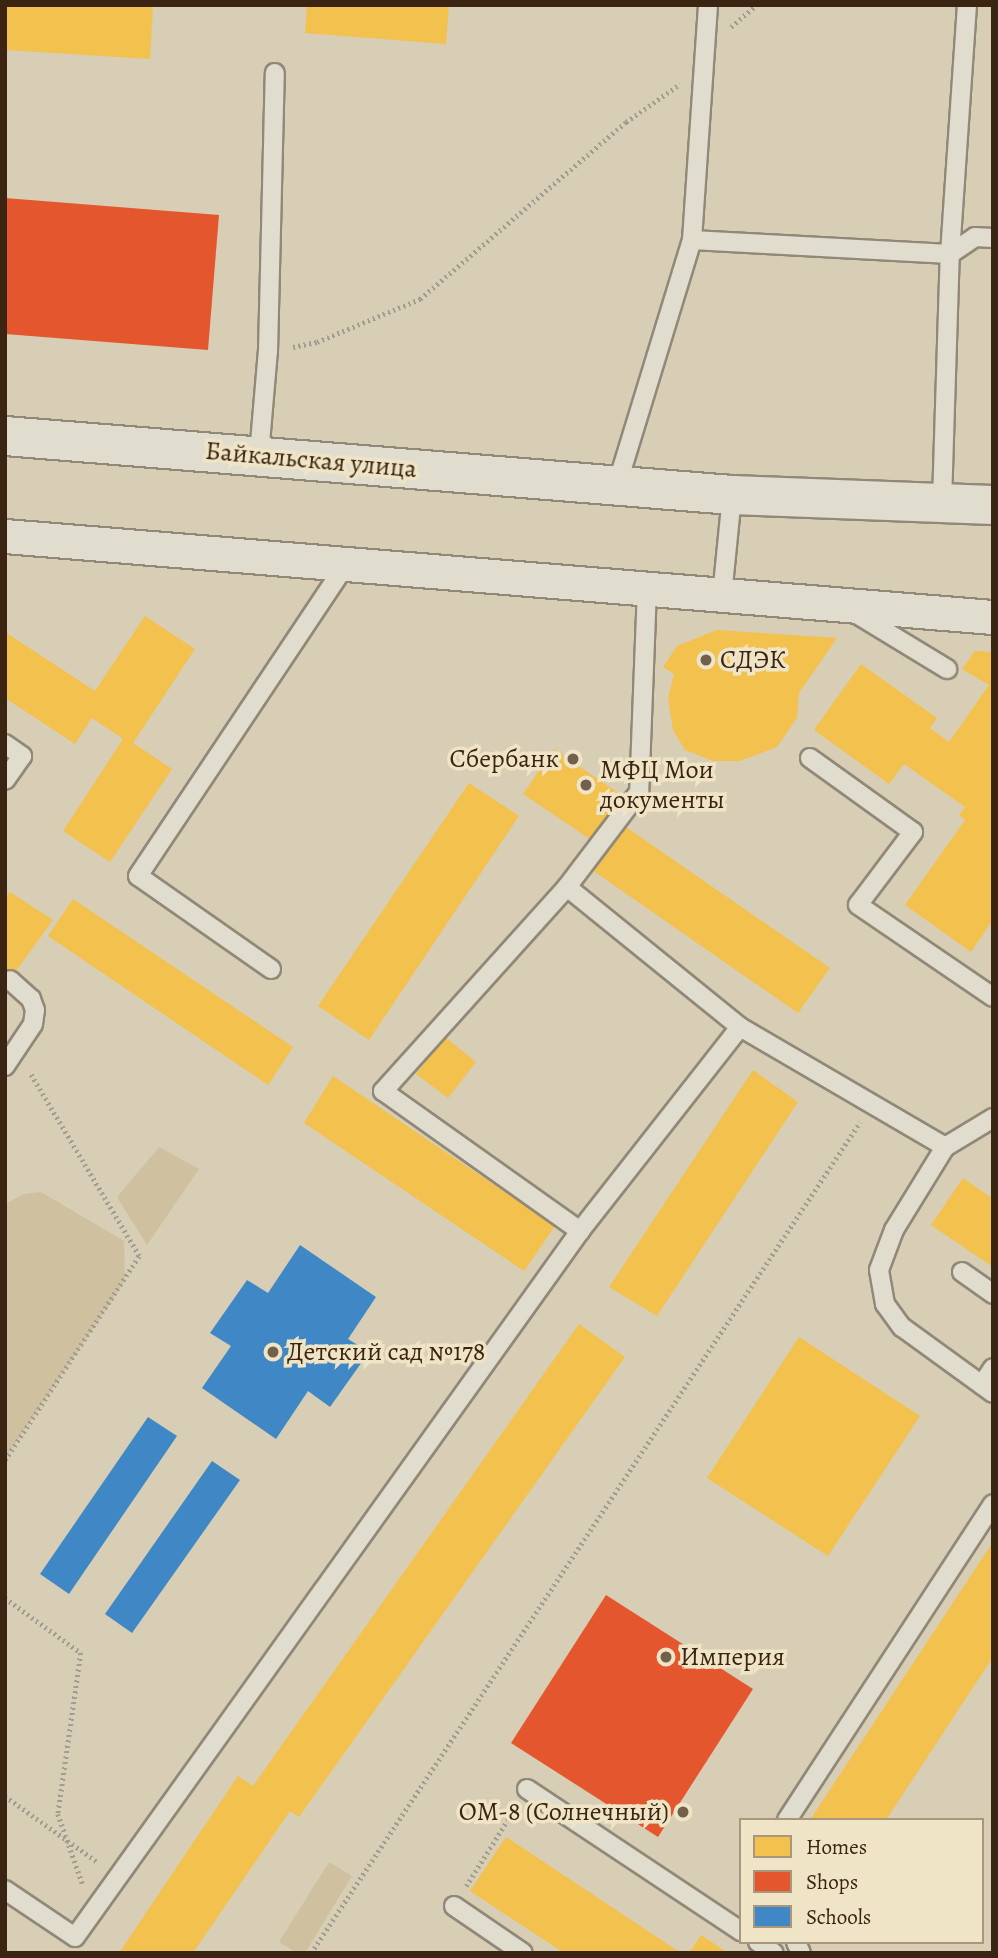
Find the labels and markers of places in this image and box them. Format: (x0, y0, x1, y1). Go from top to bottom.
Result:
place label: СДЭК (720, 644, 786, 676)
marker: СДЭК (698, 652, 714, 668)
place label: Сбербанк (450, 743, 559, 775)
marker: Сбербанк (565, 751, 581, 767)
place label: МФЦ Мои документы (600, 754, 724, 816)
marker: МФЦ Мои документы (578, 777, 594, 793)
place label: Детский сад №178 (287, 1336, 485, 1368)
marker: Детский сад №178 (265, 1344, 281, 1360)
place label: Империя (680, 1641, 785, 1673)
marker: Империя (658, 1649, 674, 1665)
place label: ОМ-8 (Солнечный) (459, 1796, 669, 1828)
marker: ОМ-8 (Солнечный) (675, 1804, 691, 1820)

